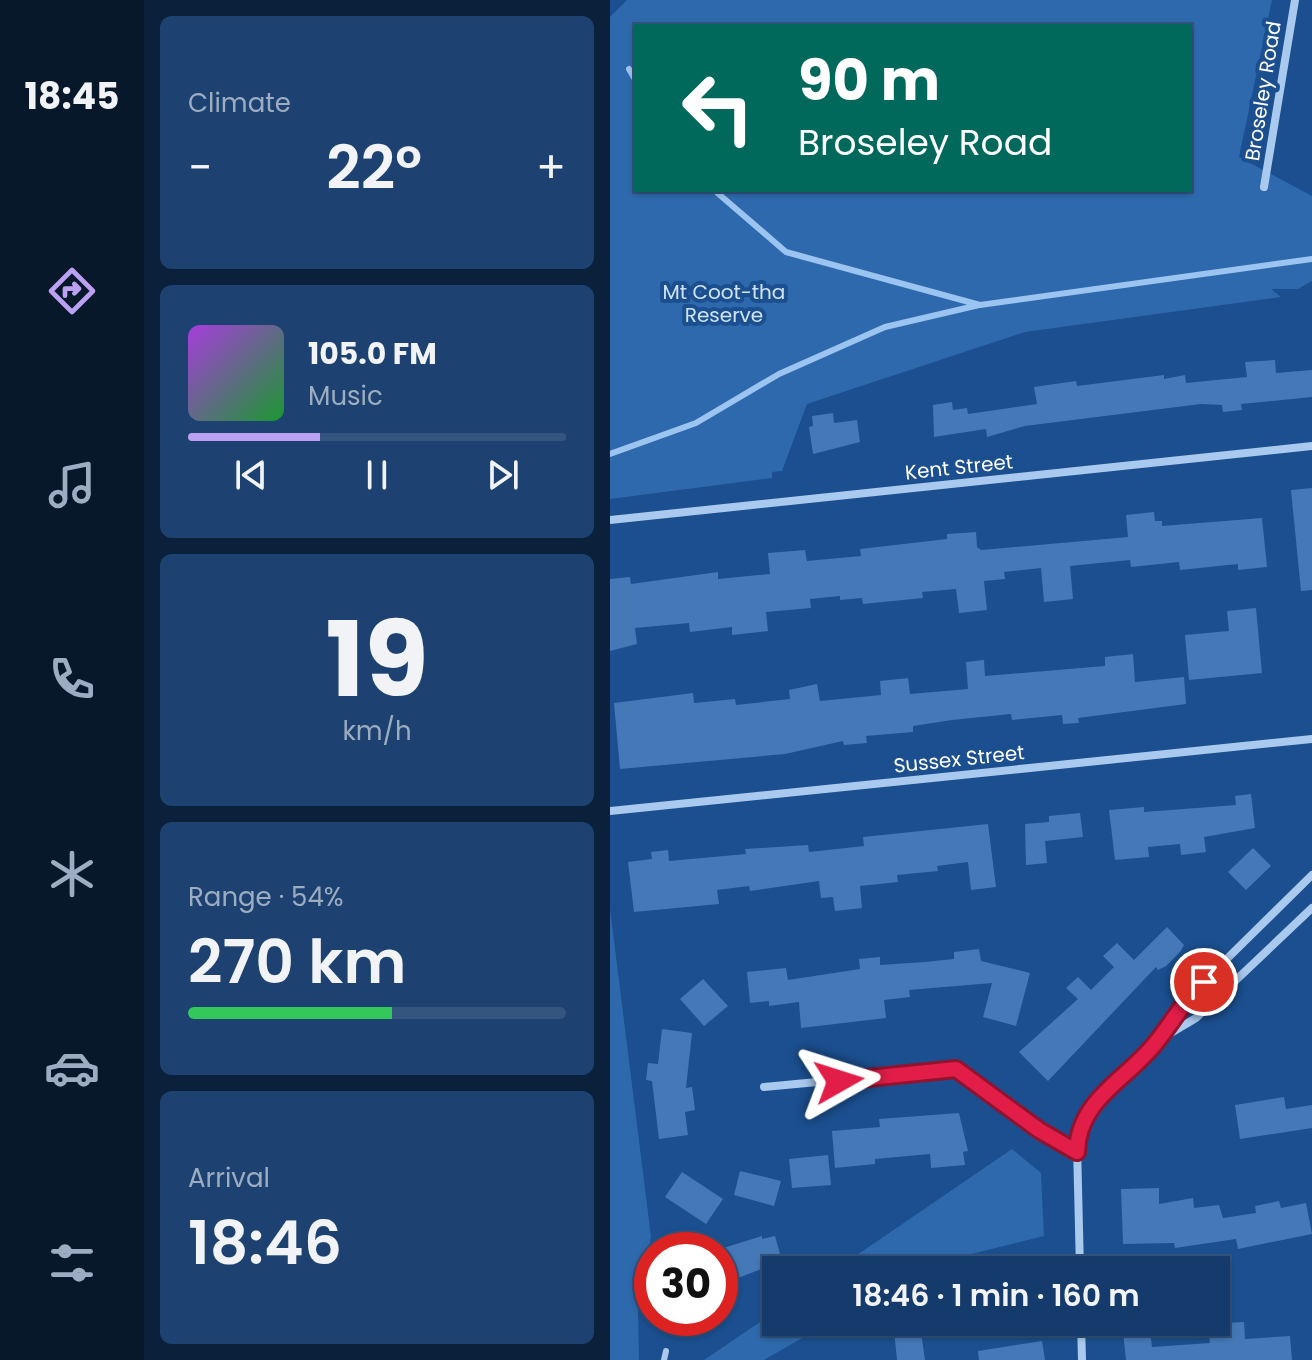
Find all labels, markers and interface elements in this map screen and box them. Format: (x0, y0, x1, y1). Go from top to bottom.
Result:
street label: Broseley Road (1238, 19, 1288, 163)
text: 90 m (798, 41, 940, 120)
icon: left (666, 56, 770, 160)
text: 18:45 (25, 71, 119, 122)
text: Climate (188, 85, 291, 121)
text: Broseley Road (798, 117, 1052, 168)
text: 22° (326, 126, 422, 210)
text: − (188, 137, 212, 198)
text: + (536, 137, 566, 198)
icon: directions (44, 263, 100, 319)
park label: Mt Coot-tha Reserve (663, 278, 785, 329)
text: 105.0 FM (308, 332, 437, 375)
text: Music (308, 378, 383, 414)
street label: Kent Street (904, 447, 1014, 487)
icon: previous (229, 453, 273, 497)
icon: pause (355, 453, 399, 497)
icon: next (481, 453, 525, 497)
icon: music (44, 457, 100, 513)
text: 19 (325, 587, 429, 732)
icon: phone (44, 651, 100, 707)
text: km/h (342, 713, 412, 749)
street label: Sussex Street (892, 738, 1026, 780)
icon: climate (44, 846, 100, 902)
text: Range · 54% (188, 879, 344, 915)
text: 270 km (188, 920, 406, 1004)
pin (1170, 948, 1238, 1016)
icon: arrive (1182, 960, 1226, 1004)
position arrow (797, 1039, 881, 1123)
icon: car (44, 1040, 100, 1096)
text: Arrival (188, 1160, 270, 1196)
text: 18:46 (188, 1201, 342, 1285)
speed limit sign: 30 (634, 1232, 738, 1336)
icon: filters (44, 1235, 100, 1291)
text: 18:46 · 1 min · 160 m (852, 1274, 1140, 1317)

